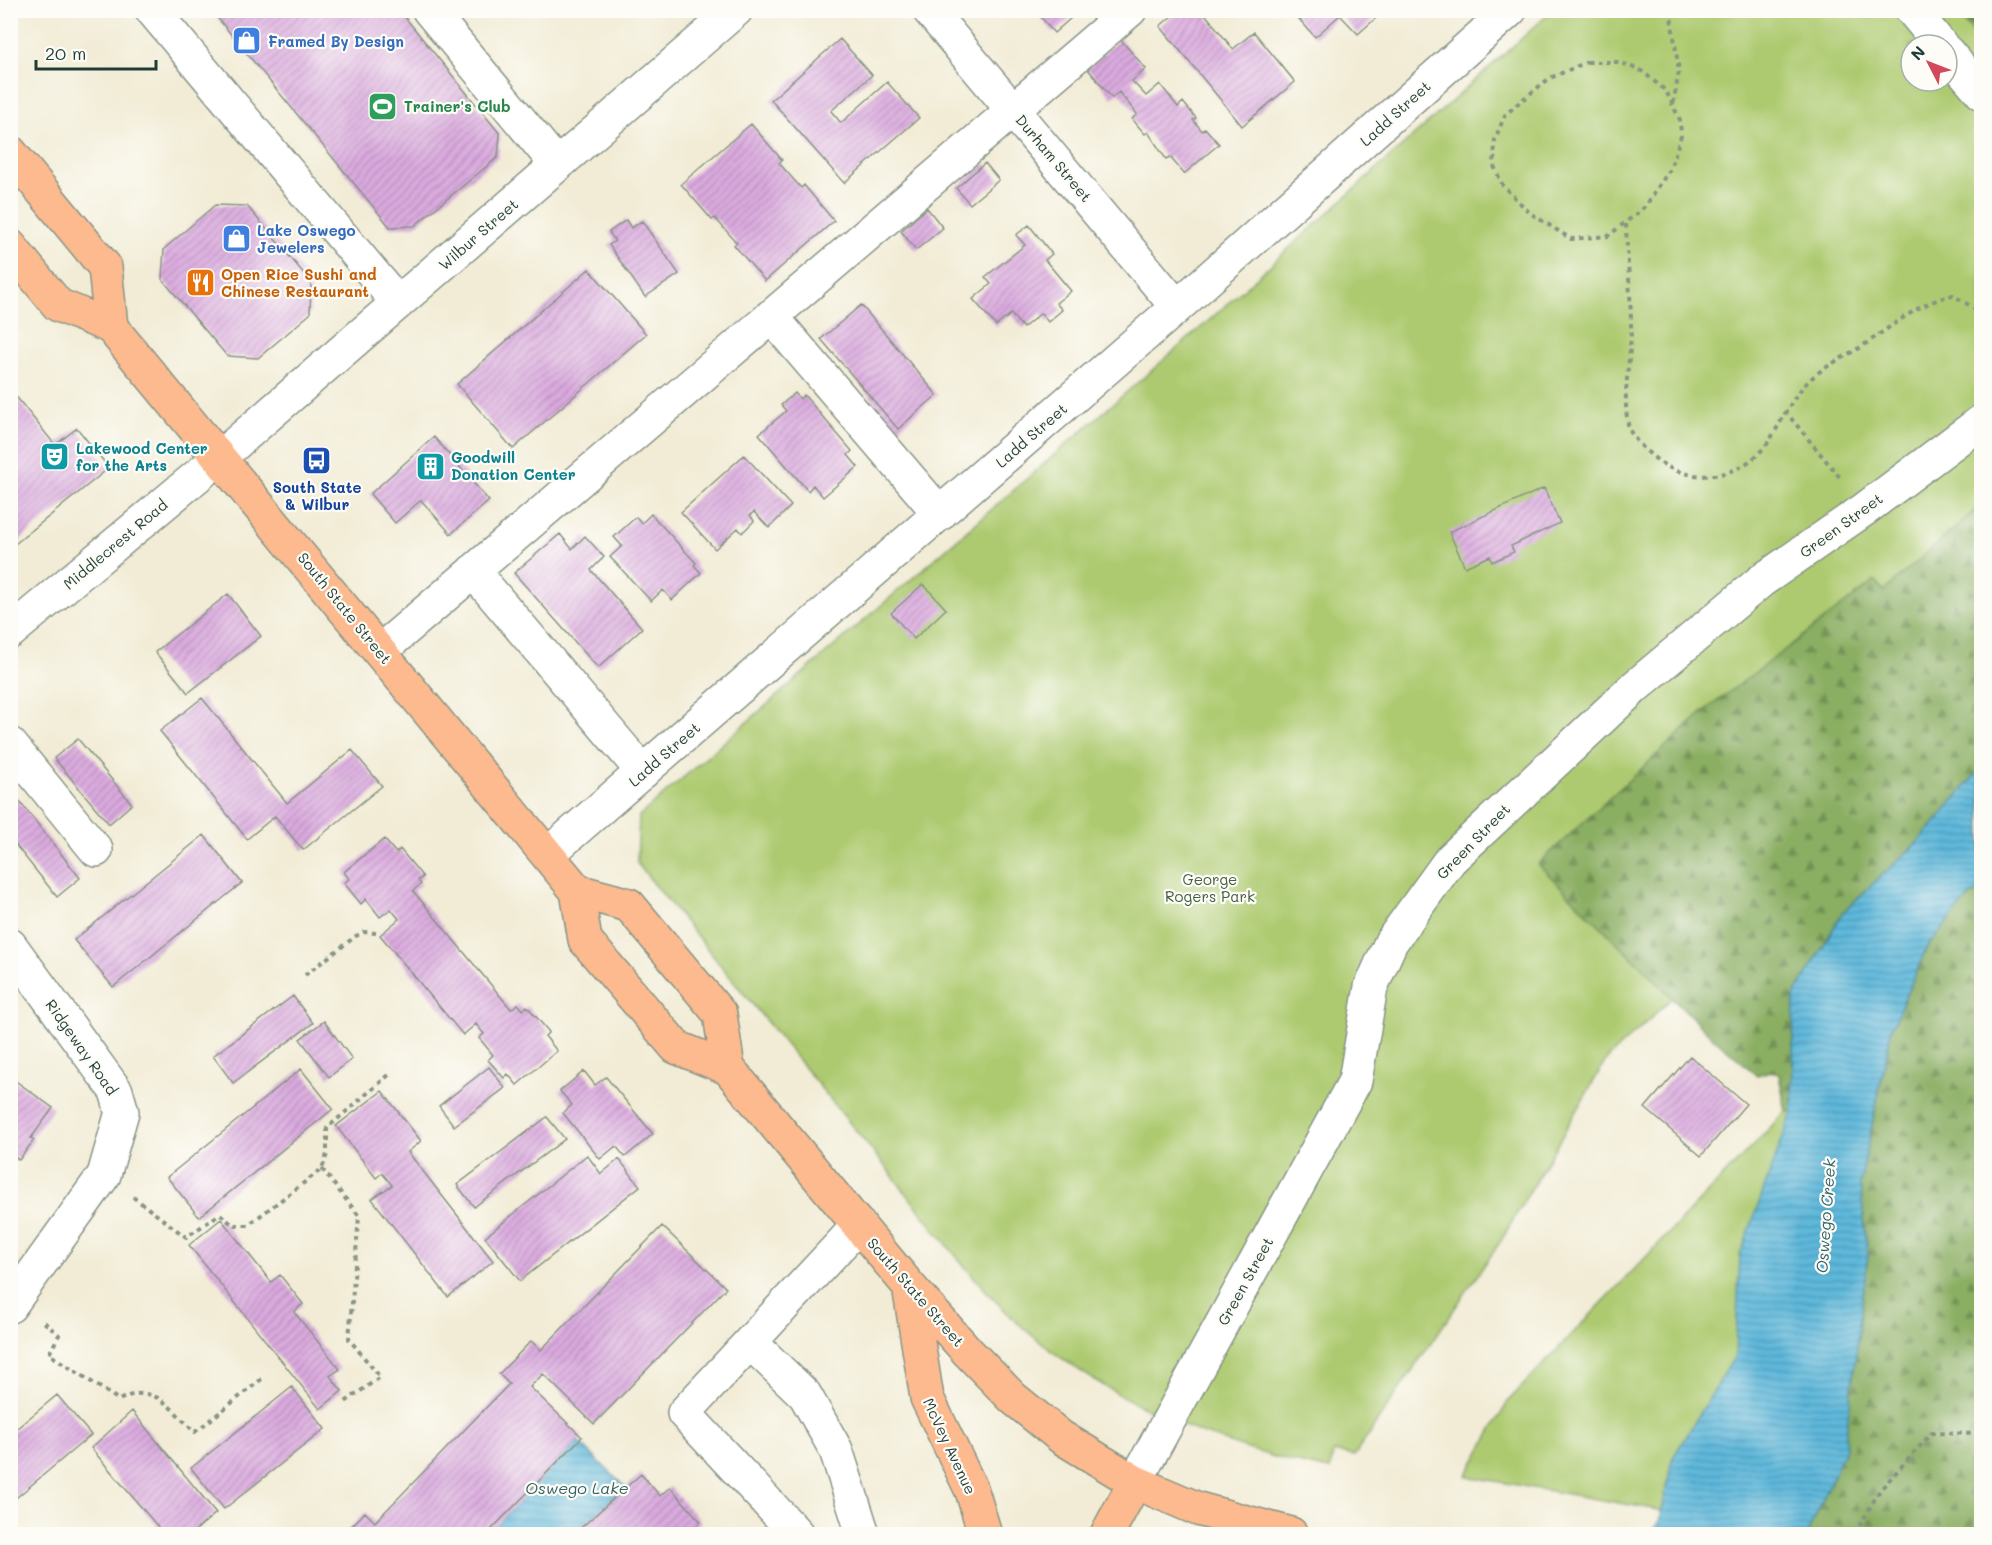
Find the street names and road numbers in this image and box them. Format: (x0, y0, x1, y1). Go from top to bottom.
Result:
street label: Ladd Street (1355, 76, 1435, 150)
street label: Durham Street (1012, 110, 1096, 206)
street label: Wilbur Street (434, 194, 522, 274)
street label: Ladd Street (991, 398, 1071, 472)
street label: Green Street (1795, 488, 1887, 562)
street label: Middlecrest Road (59, 494, 171, 594)
street label: South State Street (294, 548, 396, 668)
street label: Ladd Street (624, 717, 704, 791)
street label: Green Street (1432, 799, 1514, 883)
street label: Ridgeway Road (41, 995, 123, 1099)
street label: South State Street (863, 1233, 969, 1351)
street label: Green Street (1212, 1233, 1278, 1329)
street label: McVey Avenue (919, 1395, 981, 1497)

